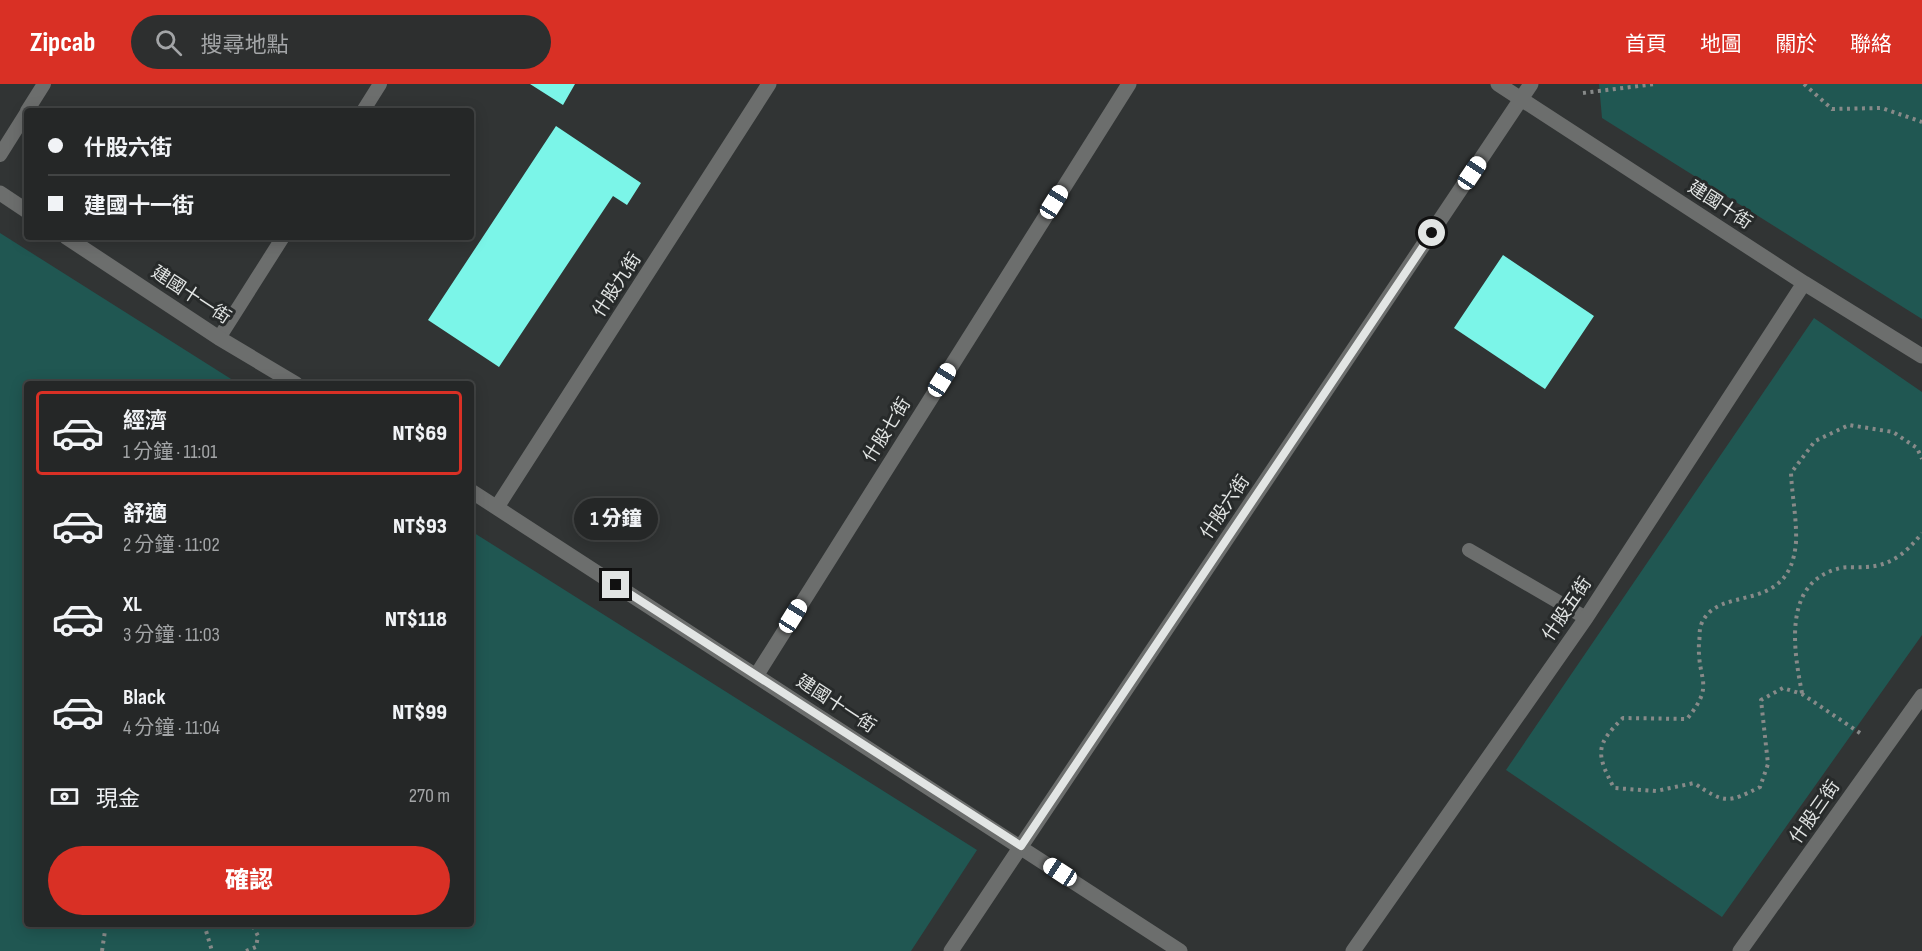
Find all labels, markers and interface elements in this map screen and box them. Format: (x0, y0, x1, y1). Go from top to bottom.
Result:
search box (131, 15, 551, 69)
text: Zipcab (30, 26, 95, 59)
icon: search (152, 26, 185, 59)
text: 搜尋地點 (200, 32, 288, 59)
text: 首頁 (1625, 32, 1667, 57)
text: 地圖 (1700, 32, 1742, 57)
text: 關於 (1775, 32, 1817, 57)
text: 聯絡 (1850, 32, 1892, 57)
text: 什股六街 (84, 135, 172, 162)
car (1454, 153, 1490, 193)
street label: 建國十街 (1684, 177, 1756, 233)
car (1037, 182, 1071, 222)
text: 建國十一街 (84, 193, 194, 220)
route start (1418, 219, 1445, 246)
street label: 什股九街 (589, 249, 645, 321)
street label: 建國十一街 (148, 262, 234, 328)
car (925, 360, 959, 400)
street label: 什股七街 (859, 394, 915, 466)
icon: car (51, 406, 105, 460)
text: 經濟 (123, 408, 167, 435)
text: NT$69 (392, 420, 447, 447)
text: 1 分鐘 · 11:01 (123, 440, 217, 464)
street label: 什股六街 (1196, 471, 1254, 543)
callout: 1 分鐘 (574, 498, 658, 540)
icon: car (51, 499, 105, 553)
text: 舒適 (123, 501, 167, 528)
text: 1 分鐘 (590, 507, 642, 531)
text: NT$93 (393, 513, 447, 540)
text: 2 分鐘 · 11:02 (123, 533, 220, 557)
route end (602, 571, 629, 598)
street label: 什股五街 (1538, 573, 1596, 645)
text: XL (123, 591, 142, 618)
icon: car (51, 592, 105, 646)
car (776, 596, 810, 636)
text: NT$118 (385, 606, 447, 633)
text: 3 分鐘 · 11:03 (123, 623, 220, 647)
street label: 建國十一街 (793, 671, 879, 737)
text: Black (123, 684, 165, 711)
icon: car (51, 685, 105, 739)
text: NT$99 (392, 699, 447, 726)
text: 4 分鐘 · 11:04 (123, 716, 220, 740)
street label: 什股三街 (1786, 776, 1844, 848)
icon: cash (48, 780, 81, 813)
text: 270 m (409, 784, 450, 808)
text: 現金 (96, 786, 140, 813)
button: 確認 (48, 846, 450, 915)
car (1040, 855, 1080, 889)

